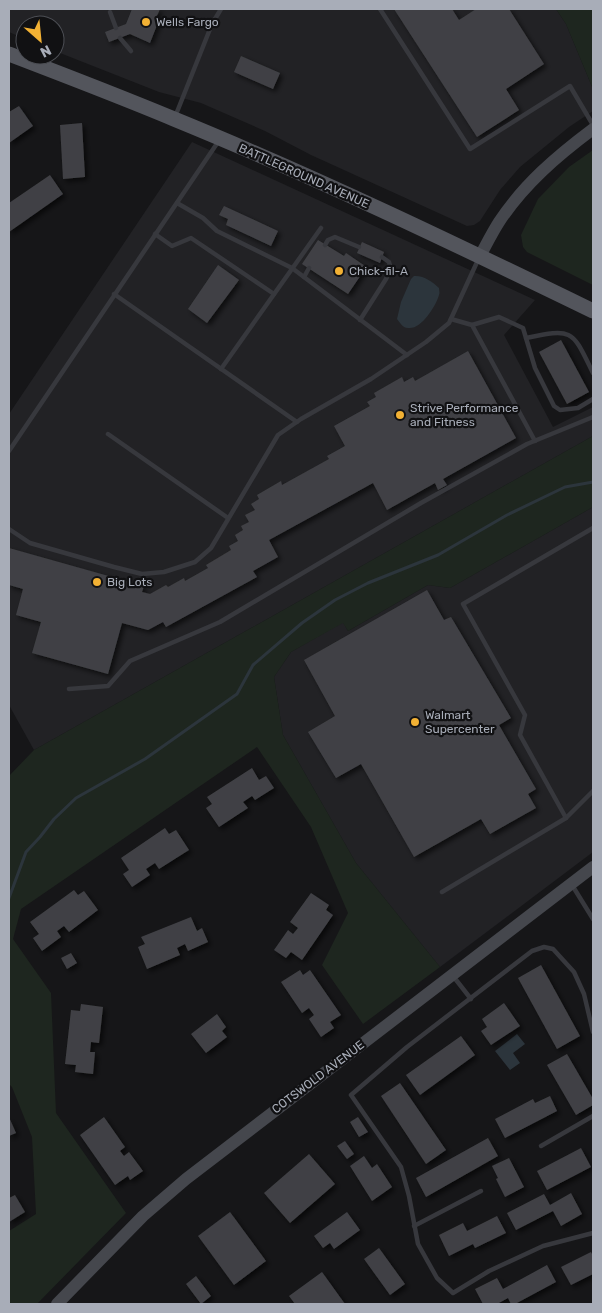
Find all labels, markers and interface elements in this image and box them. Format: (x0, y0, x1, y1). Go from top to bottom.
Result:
north arrow (15, 15, 65, 65)
place label: Wells Fargo (156, 15, 219, 29)
marker: Wells Fargo (140, 16, 152, 28)
text: N (37, 41, 54, 61)
street label: BATTLEGROUND AVENUE (237, 141, 371, 211)
place label: Chick-fil-A (349, 264, 408, 278)
marker: Chick-fil-A (333, 265, 345, 277)
place label: Strive Performance and Fitness (410, 401, 519, 429)
marker: Strive Performance and Fitness (394, 409, 406, 421)
place label: Big Lots (107, 575, 152, 589)
marker: Big Lots (91, 576, 103, 588)
place label: Walmart Supercenter (425, 708, 495, 736)
marker: Walmart Supercenter (409, 716, 421, 728)
street label: COTSWOLD AVENUE (269, 1038, 367, 1116)

